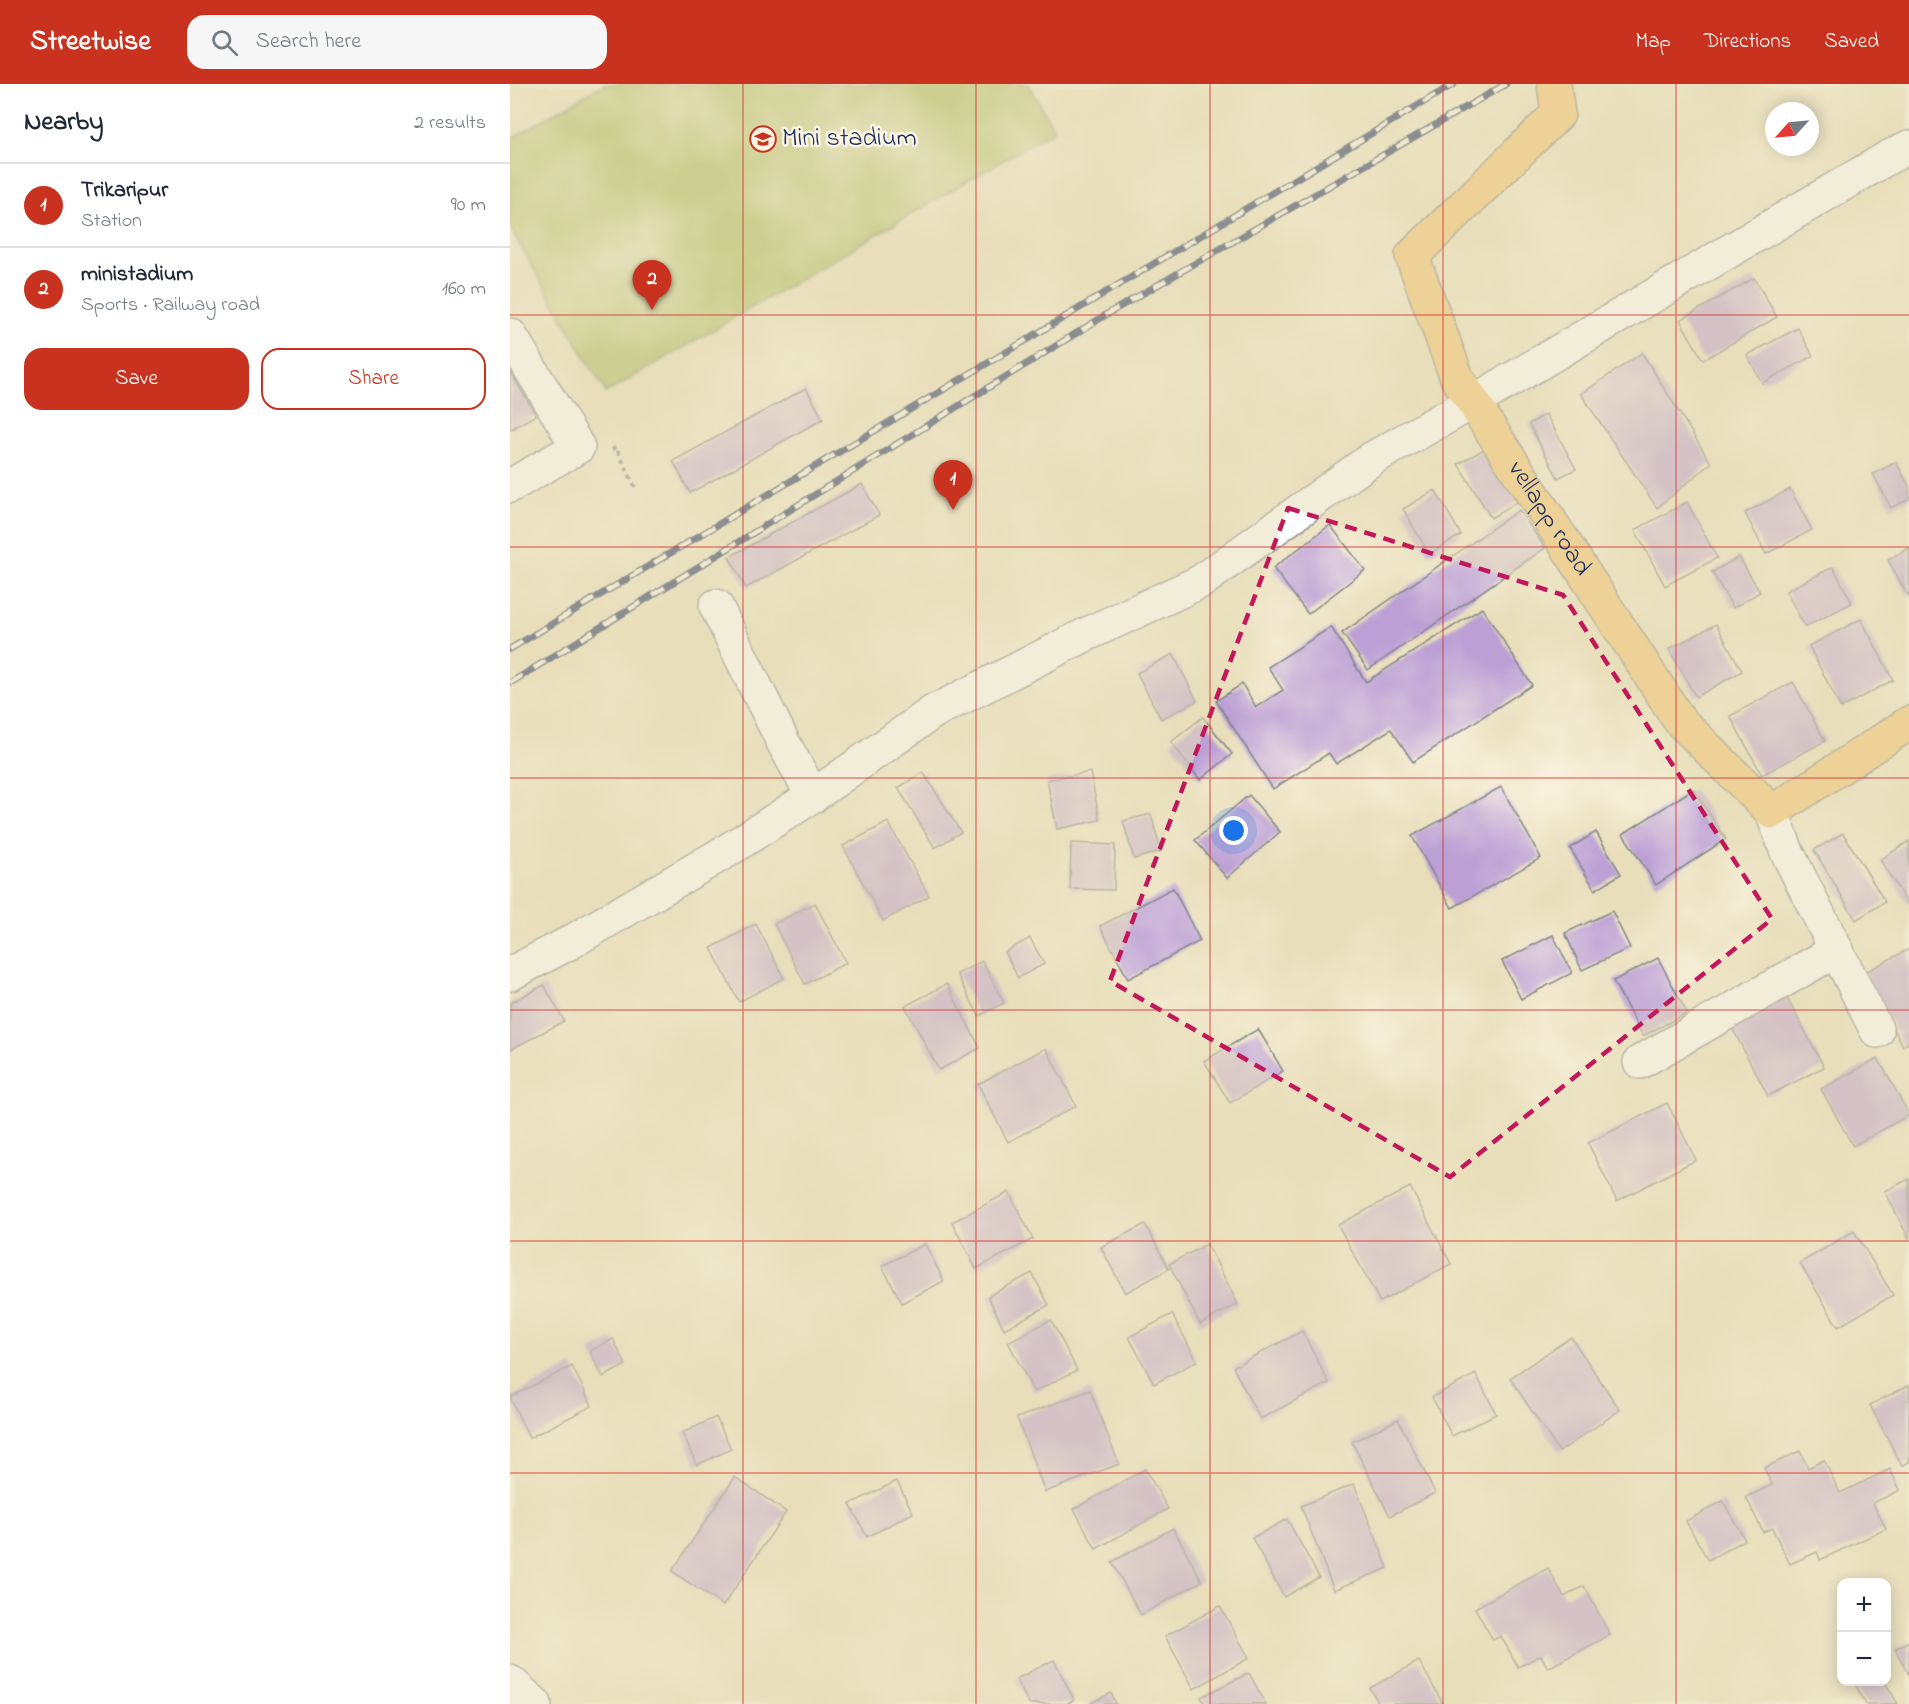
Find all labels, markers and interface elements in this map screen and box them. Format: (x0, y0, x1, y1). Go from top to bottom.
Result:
search box (187, 15, 607, 69)
text: Streetwise (30, 22, 151, 63)
icon: search (208, 26, 241, 59)
text: Search here (256, 26, 361, 58)
text: Map (1635, 27, 1671, 57)
text: Directions (1704, 27, 1791, 57)
text: Saved (1824, 27, 1879, 57)
north arrow (1765, 102, 1819, 156)
text: Nearby (24, 104, 103, 142)
text: 2 results (414, 109, 486, 138)
place label: Mini stadium (782, 120, 917, 158)
school or university icon: Mini stadium (748, 124, 778, 154)
text: Trikaripur (81, 175, 168, 207)
text: 1 (40, 191, 47, 220)
text: 90 m (451, 191, 486, 220)
text: Station (81, 207, 142, 236)
text: ministadium (81, 259, 193, 291)
pin: 2 (632, 260, 672, 310)
text: 2 (39, 275, 48, 304)
text: 160 m (442, 275, 486, 304)
text: Sports · Railway road (81, 291, 260, 320)
button: Save (24, 348, 249, 410)
button: Share (261, 348, 486, 410)
street label: vellapp road (1497, 454, 1600, 584)
pin: 1 (934, 460, 972, 510)
your location (1219, 816, 1248, 845)
map controls (1837, 1578, 1891, 1686)
button: + (1837, 1578, 1891, 1632)
button: − (1837, 1632, 1891, 1686)

